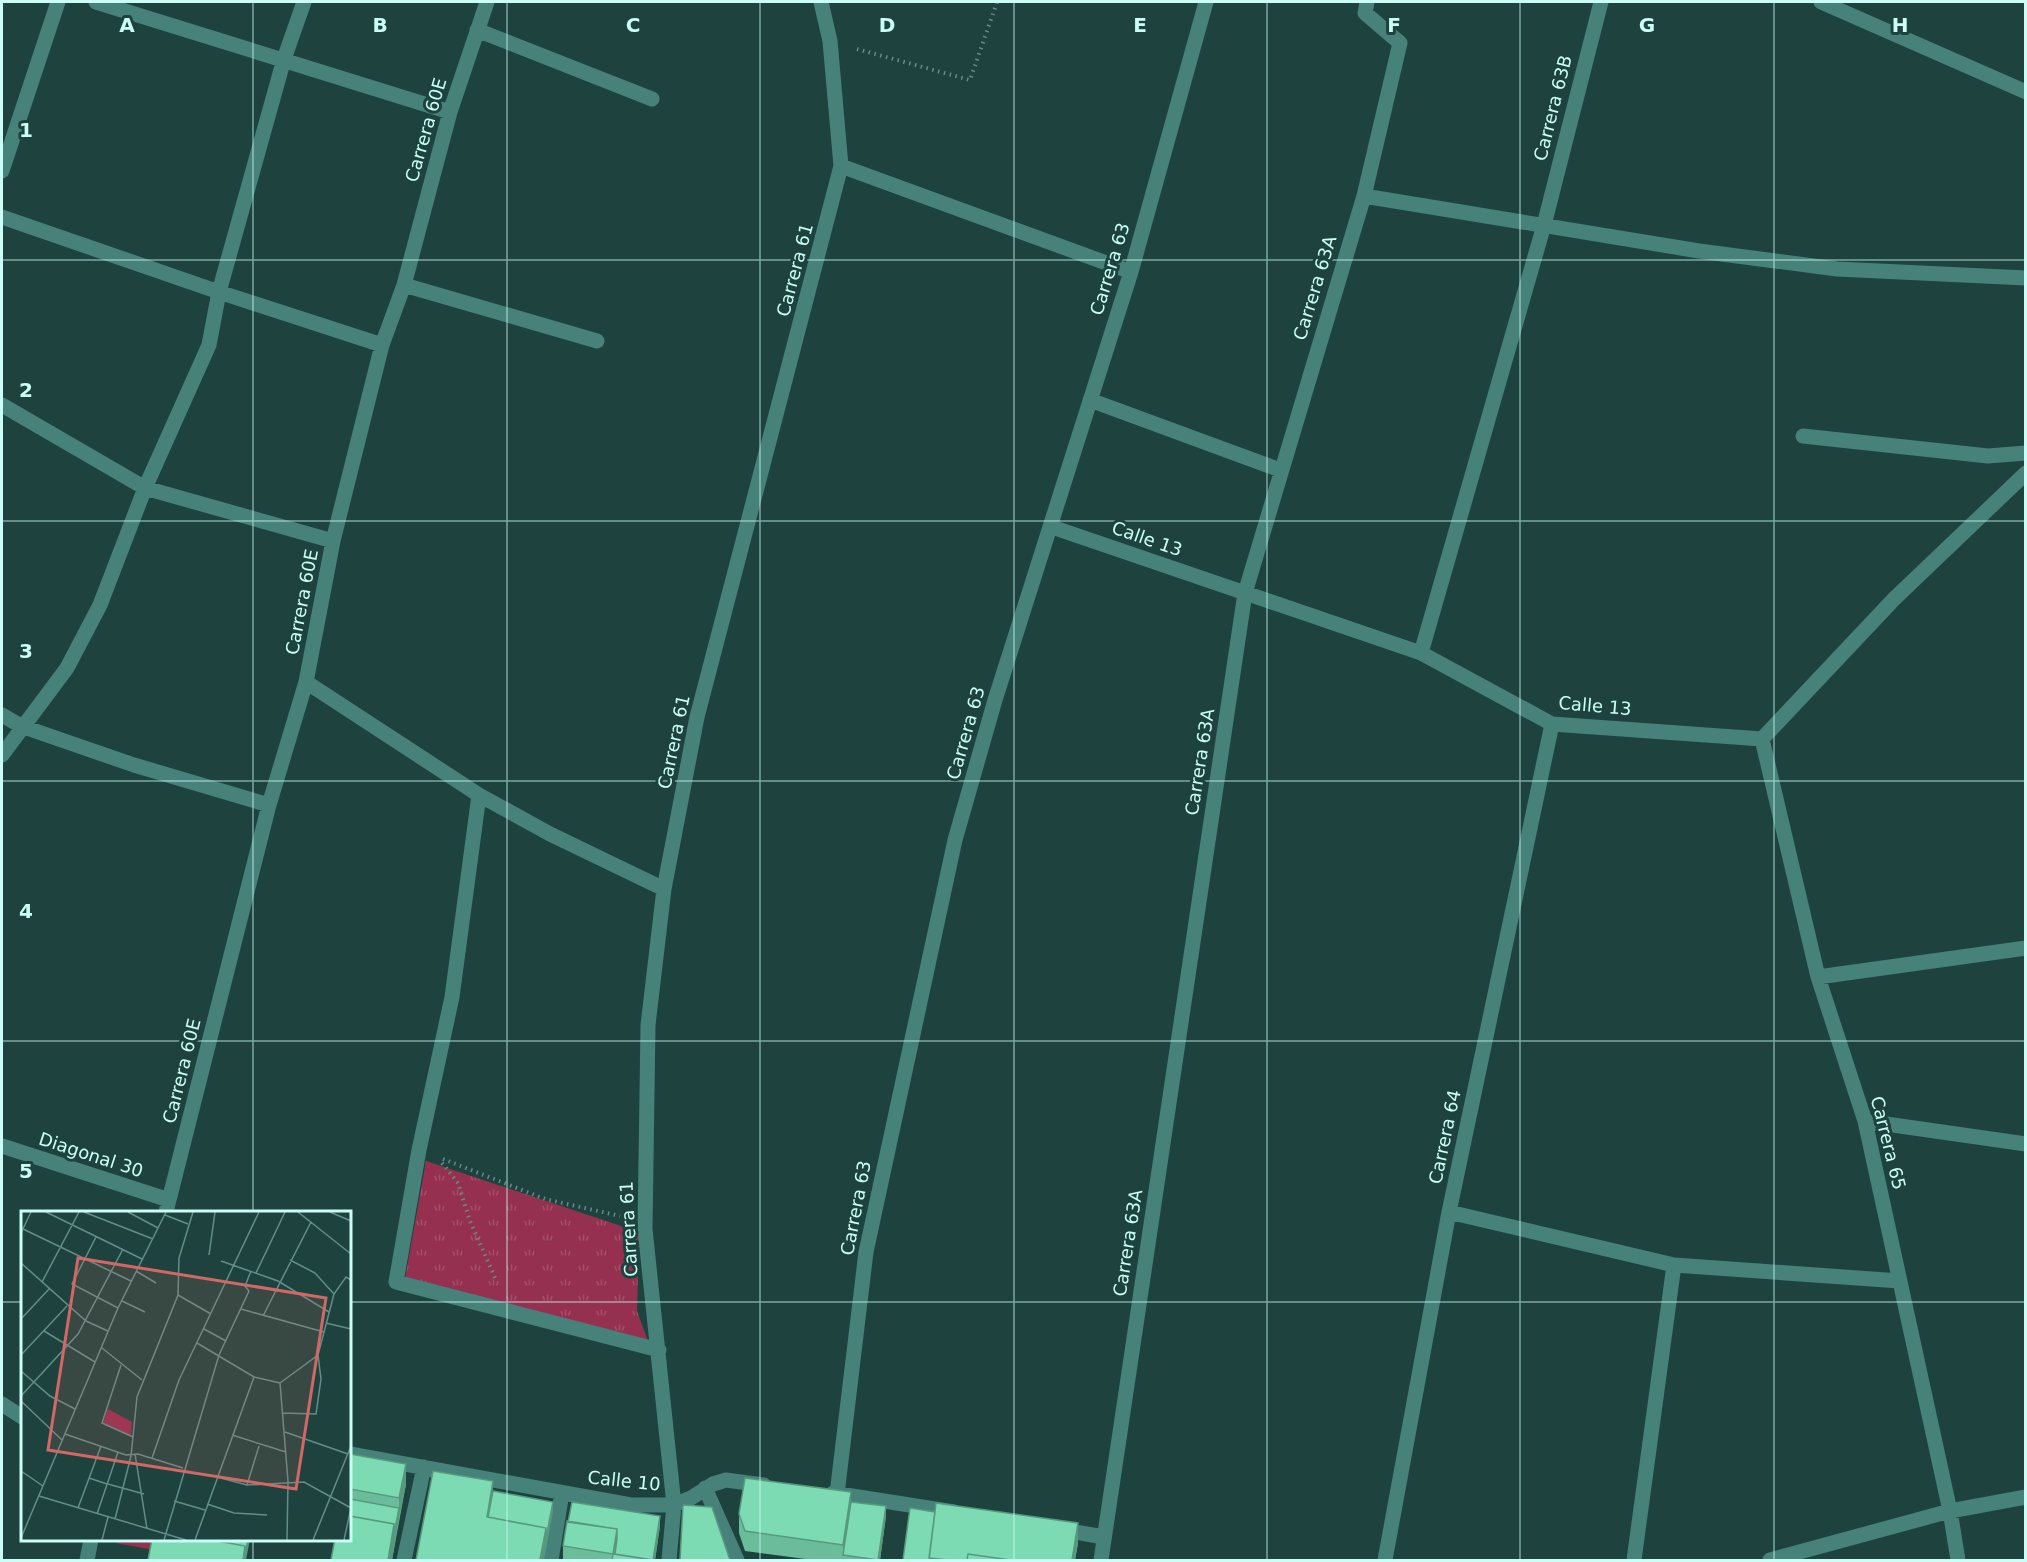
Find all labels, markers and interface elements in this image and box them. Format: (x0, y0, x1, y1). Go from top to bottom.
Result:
text: A (119, 13, 135, 37)
text: B (372, 13, 388, 37)
text: C (626, 13, 640, 37)
text: D (879, 13, 895, 37)
text: E (1133, 13, 1147, 37)
text: F (1387, 13, 1401, 37)
text: G (1639, 13, 1655, 37)
text: H (1892, 13, 1908, 37)
street label: Carrera 63B (1529, 53, 1576, 163)
street label: Carrera 60E (401, 75, 450, 184)
text: 1 (19, 118, 33, 142)
street label: Carrera 63 (1085, 220, 1134, 318)
street label: Carrera 61 (772, 221, 817, 319)
street label: Carrera 63A (1289, 232, 1341, 343)
text: 2 (19, 378, 33, 402)
street label: Calle 13 (1109, 517, 1185, 560)
street label: Carrera 60E (281, 547, 322, 657)
text: 3 (19, 639, 33, 663)
street label: Carrera 63 (942, 684, 989, 782)
street label: Calle 13 (1558, 692, 1632, 719)
street label: Carrera 61 (653, 693, 694, 791)
street label: Carrera 63A (1181, 706, 1218, 817)
text: 4 (19, 899, 33, 923)
street label: Carrera 60E (158, 1016, 205, 1125)
street label: Carrera 64 (1424, 1088, 1465, 1186)
street label: Carrera 65 (1867, 1094, 1910, 1192)
street label: Diagonal 30 (36, 1128, 146, 1181)
text: 5 (19, 1159, 33, 1183)
street label: Carrera 63 (836, 1159, 875, 1257)
street label: Carrera 61 (616, 1181, 641, 1277)
street label: Carrera 63A (1109, 1187, 1146, 1298)
inset map (21, 1211, 351, 1541)
street label: Calle 10 (586, 1466, 662, 1495)

